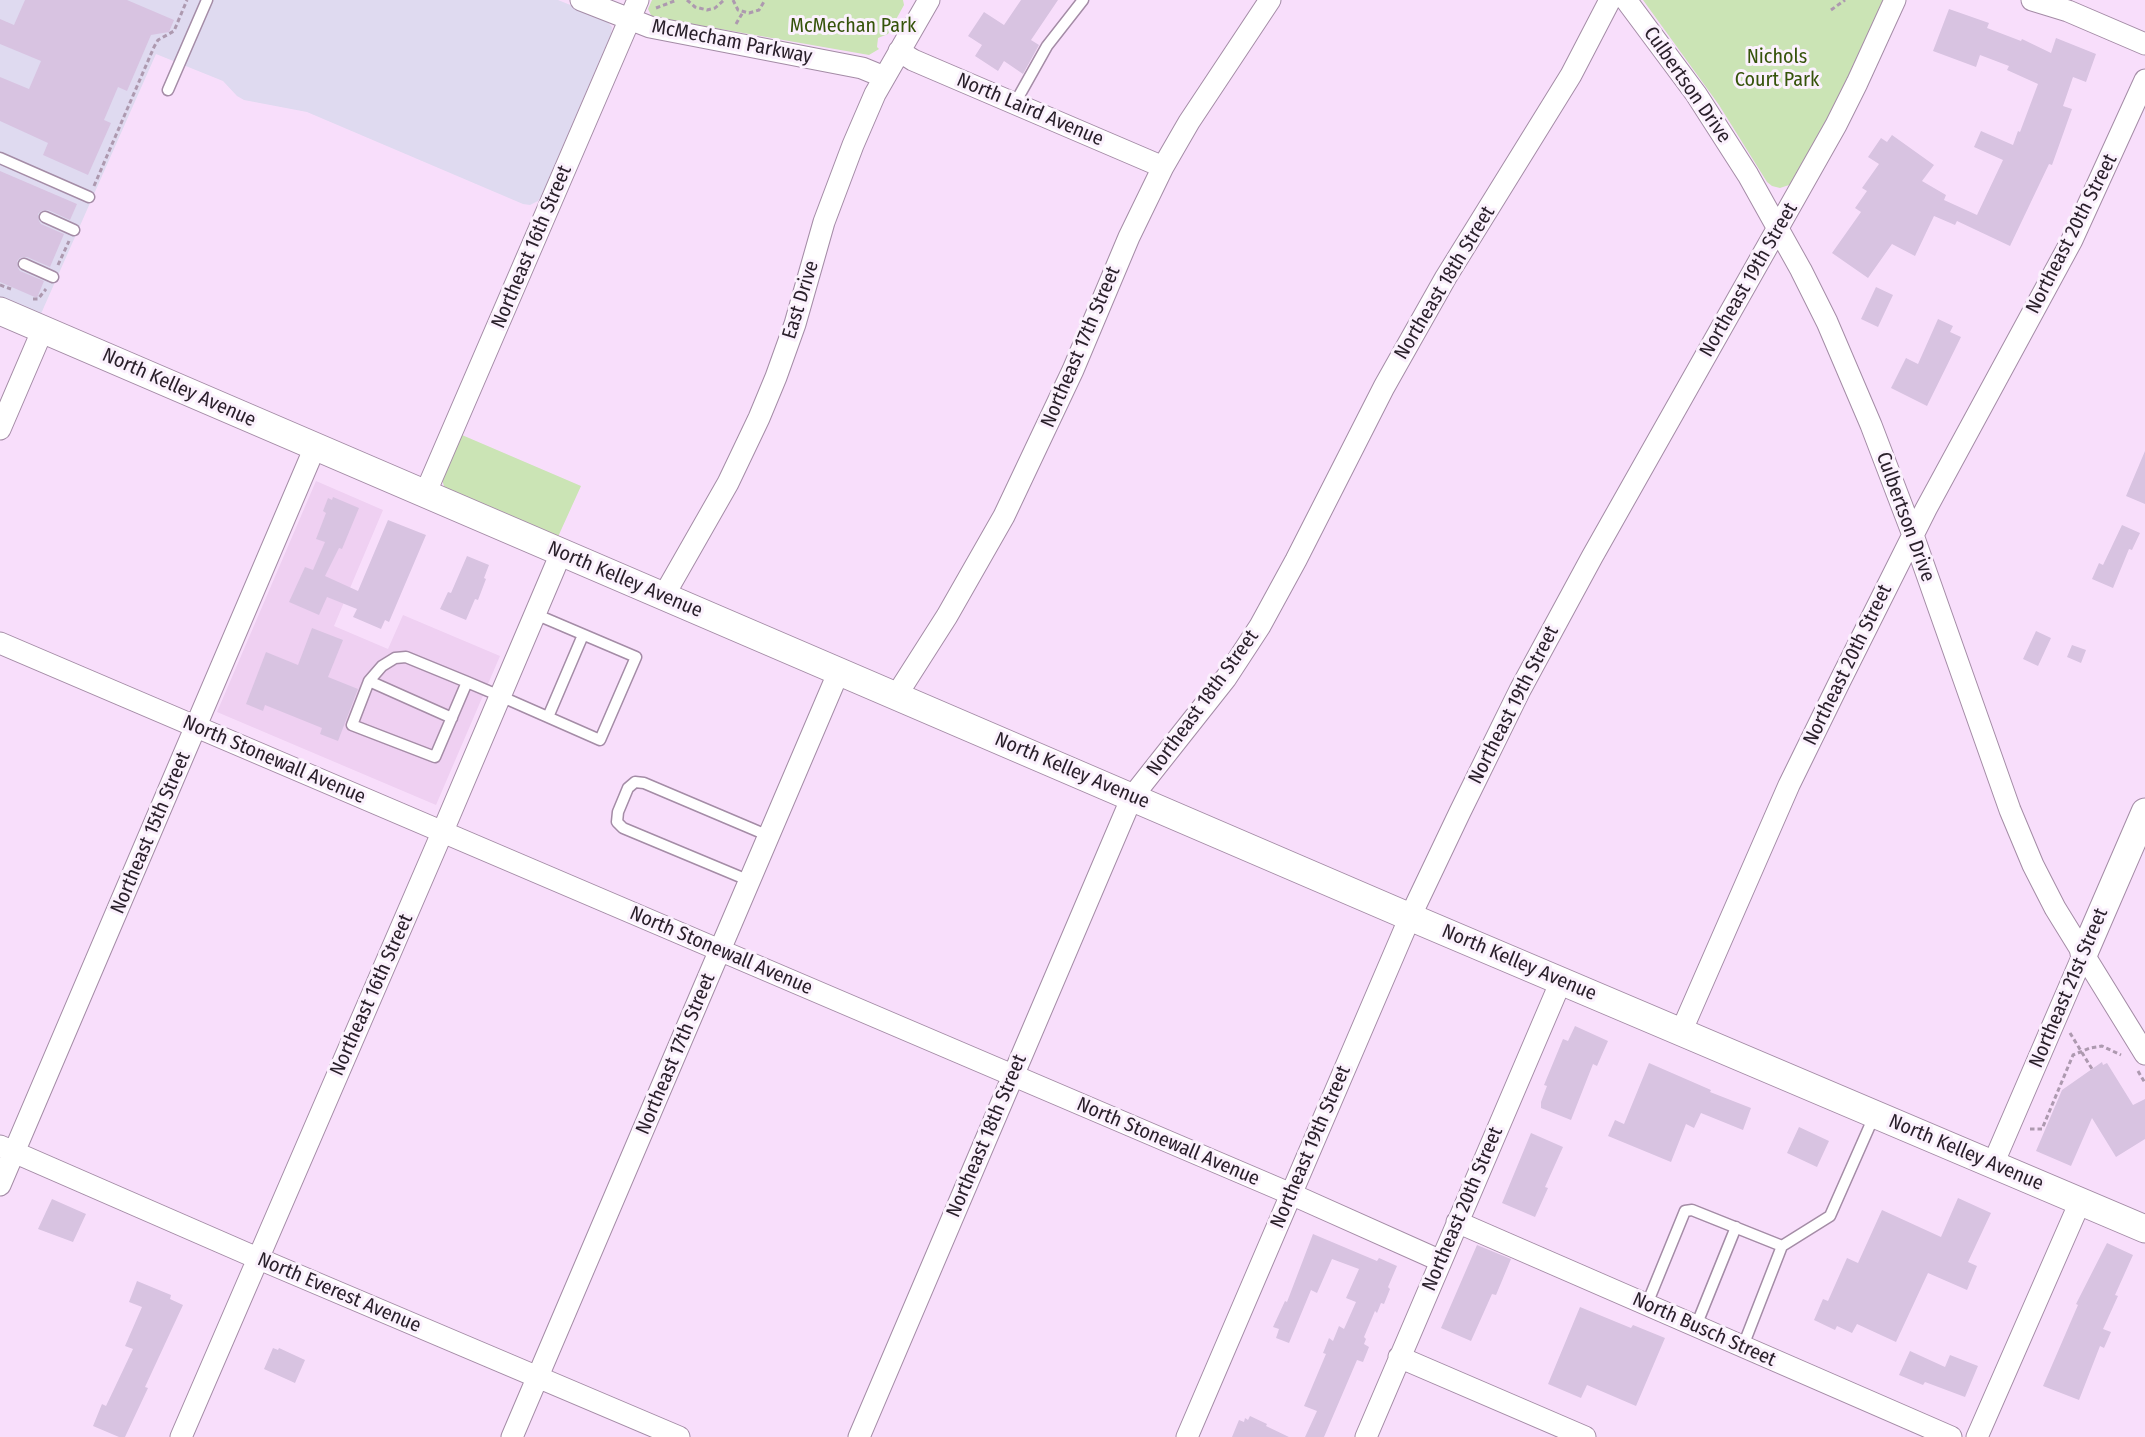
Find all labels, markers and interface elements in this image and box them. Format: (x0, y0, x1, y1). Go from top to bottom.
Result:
park label: McMechan Park (790, 14, 916, 38)
street label: McMecham Parkway (650, 15, 814, 69)
street label: Culbertson Drive (1638, 22, 1736, 148)
park label: Nichols Court Park (1735, 45, 1819, 92)
street label: North Laird Avenue (953, 68, 1107, 152)
street label: Northeast 20th Street (2021, 150, 2123, 318)
street label: Northeast 16th Street (487, 162, 577, 332)
street label: Northeast 19th Street (1695, 199, 1803, 361)
street label: Northeast 18th Street (1390, 202, 1500, 364)
street label: East Drive (778, 258, 824, 342)
street label: Northeast 17th Street (1036, 263, 1126, 431)
street label: North Kelley Avenue (98, 343, 260, 433)
street label: Culbertson Drive (1870, 449, 1940, 585)
street label: North Kelley Avenue (544, 537, 706, 623)
street label: Northeast 20th Street (1799, 581, 1897, 749)
street label: Northeast 19th Street (1464, 622, 1564, 788)
street label: Northeast 18th Street (1142, 625, 1264, 781)
street label: North Stonewall Avenue (179, 711, 369, 809)
street label: North Kelley Avenue (991, 728, 1153, 814)
street label: Northeast 15th Street (106, 748, 196, 918)
street label: North Stonewall Avenue (626, 902, 816, 1000)
street label: Northeast 21st Street (2025, 905, 2113, 1071)
street label: Northeast 16th Street (326, 910, 418, 1080)
street label: North Kelley Avenue (1438, 920, 1600, 1006)
street label: Northeast 17th Street (631, 970, 721, 1138)
street label: Northeast 18th Street (942, 1051, 1032, 1221)
street label: Northeast 19th Street (1266, 1062, 1356, 1232)
street label: North Stonewall Avenue (1073, 1093, 1263, 1191)
street label: North Kelley Avenue (1885, 1110, 2047, 1196)
street label: Northeast 20th Street (1418, 1123, 1508, 1295)
street label: North Everest Avenue (254, 1248, 424, 1338)
street label: North Busch Street (1629, 1288, 1779, 1372)

